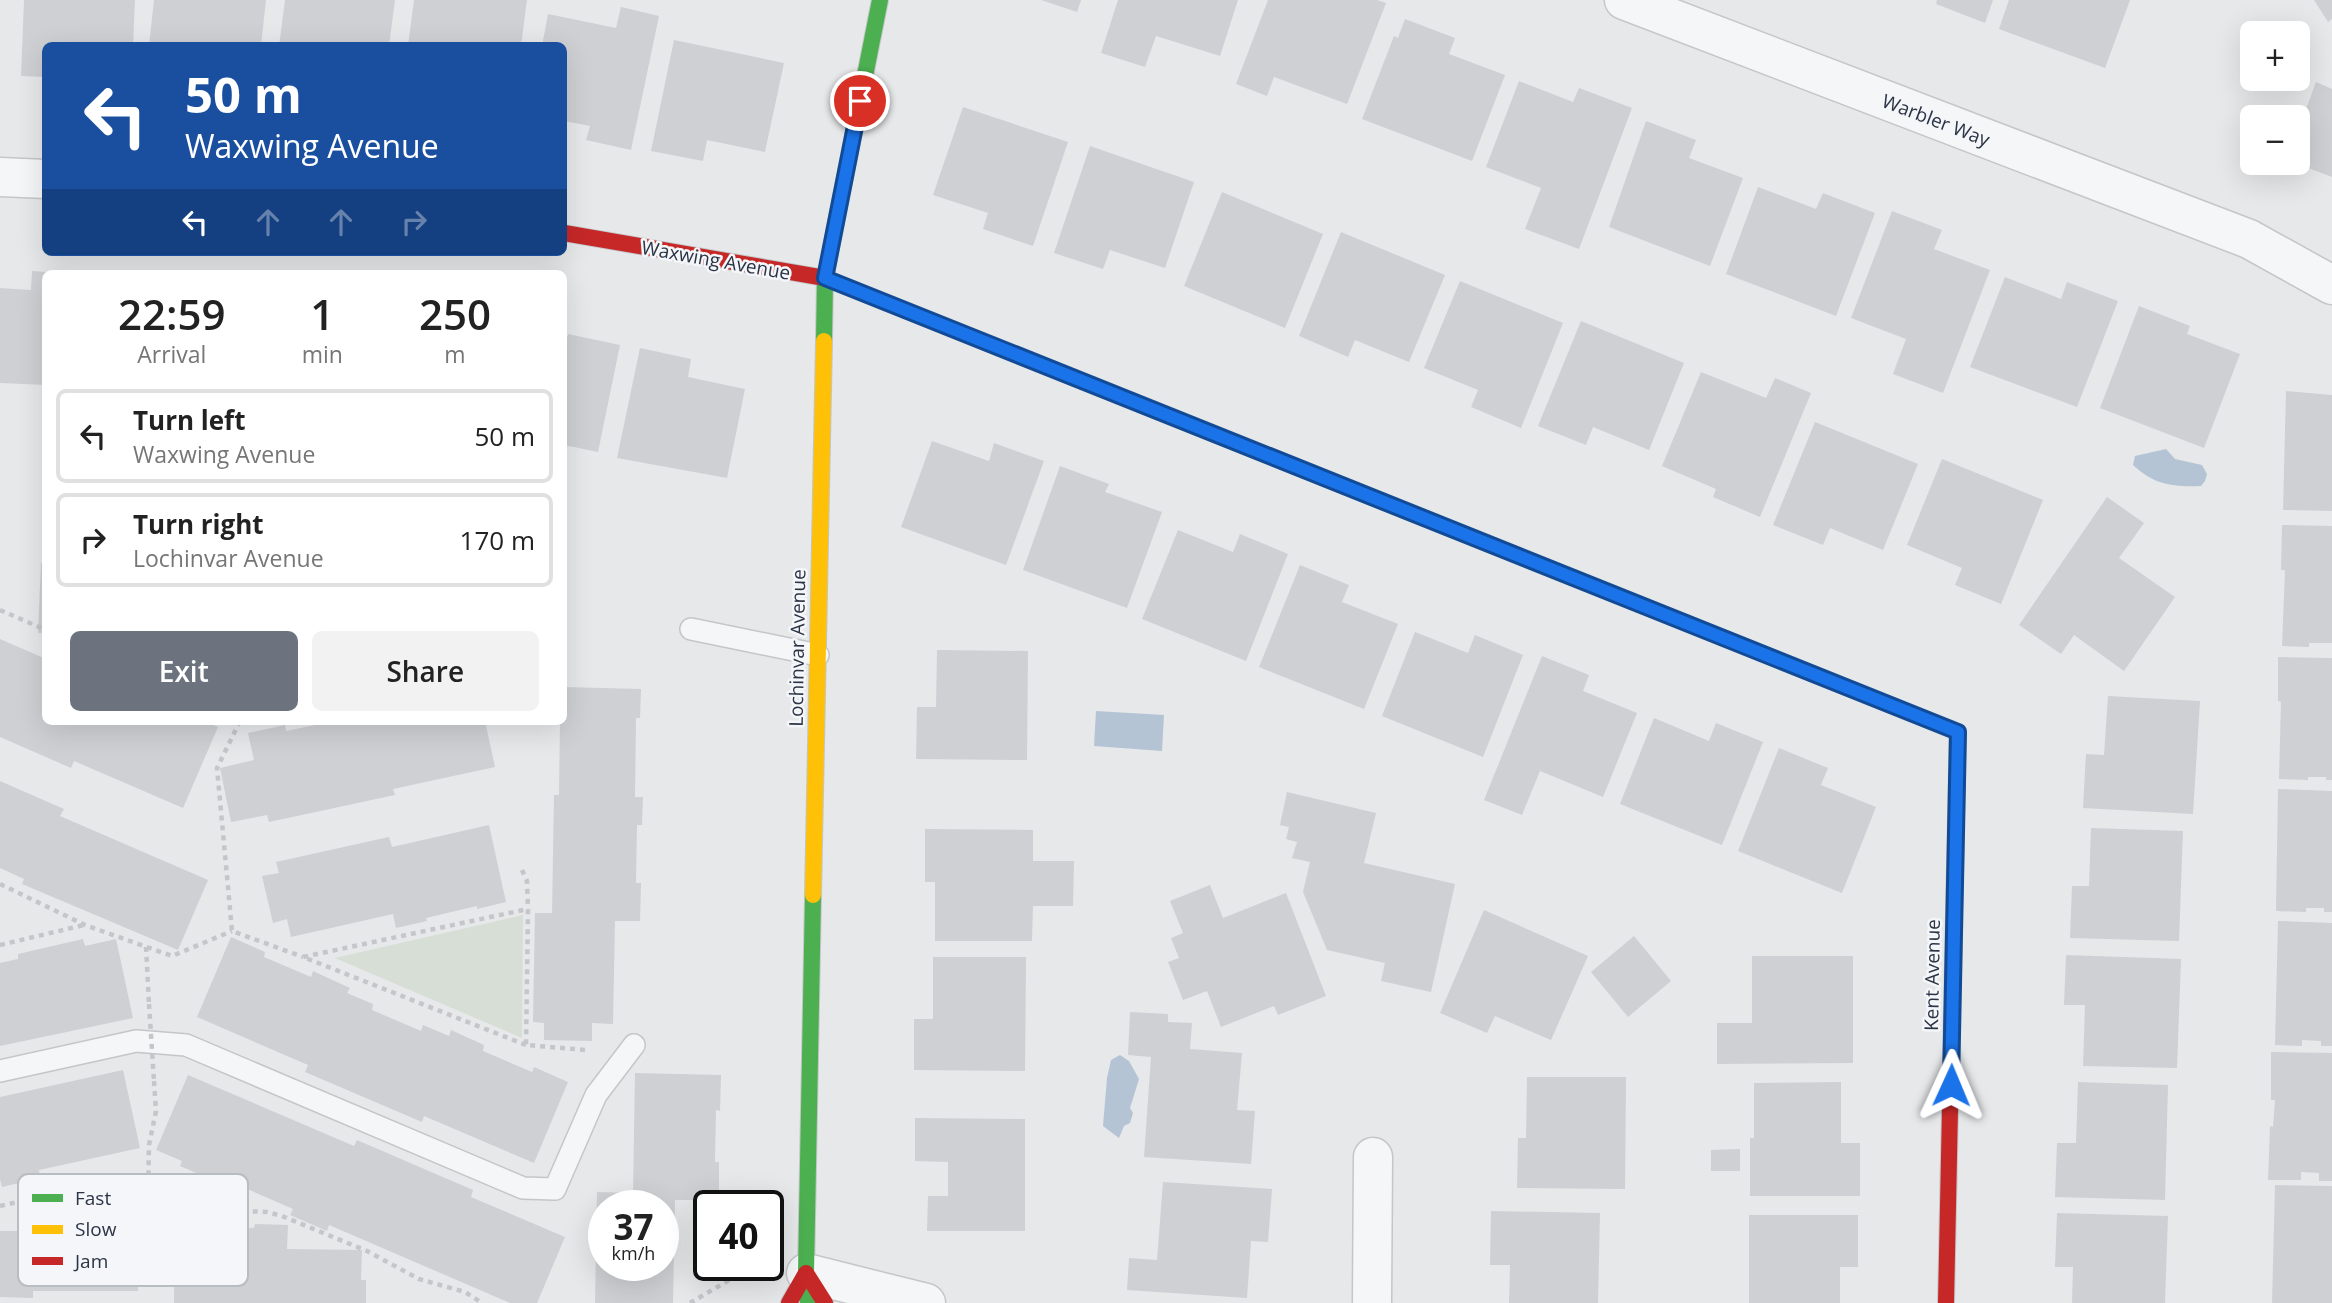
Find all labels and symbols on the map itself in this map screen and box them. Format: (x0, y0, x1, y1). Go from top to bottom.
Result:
pin (830, 71, 890, 131)
street label: Warbler Way (1878, 88, 1994, 153)
street label: Waxwing Avenue (640, 234, 792, 286)
street label: Lochinvar Avenue (783, 569, 811, 727)
street label: Kent Avenue (1918, 919, 1946, 1031)
position arrow (1914, 1048, 1988, 1122)
legend (18, 1174, 248, 1286)
text: Fast (75, 1185, 111, 1211)
speed limit sign: 40 (693, 1190, 784, 1281)
text: Slow (75, 1216, 117, 1242)
text: Jam (73, 1248, 108, 1274)

